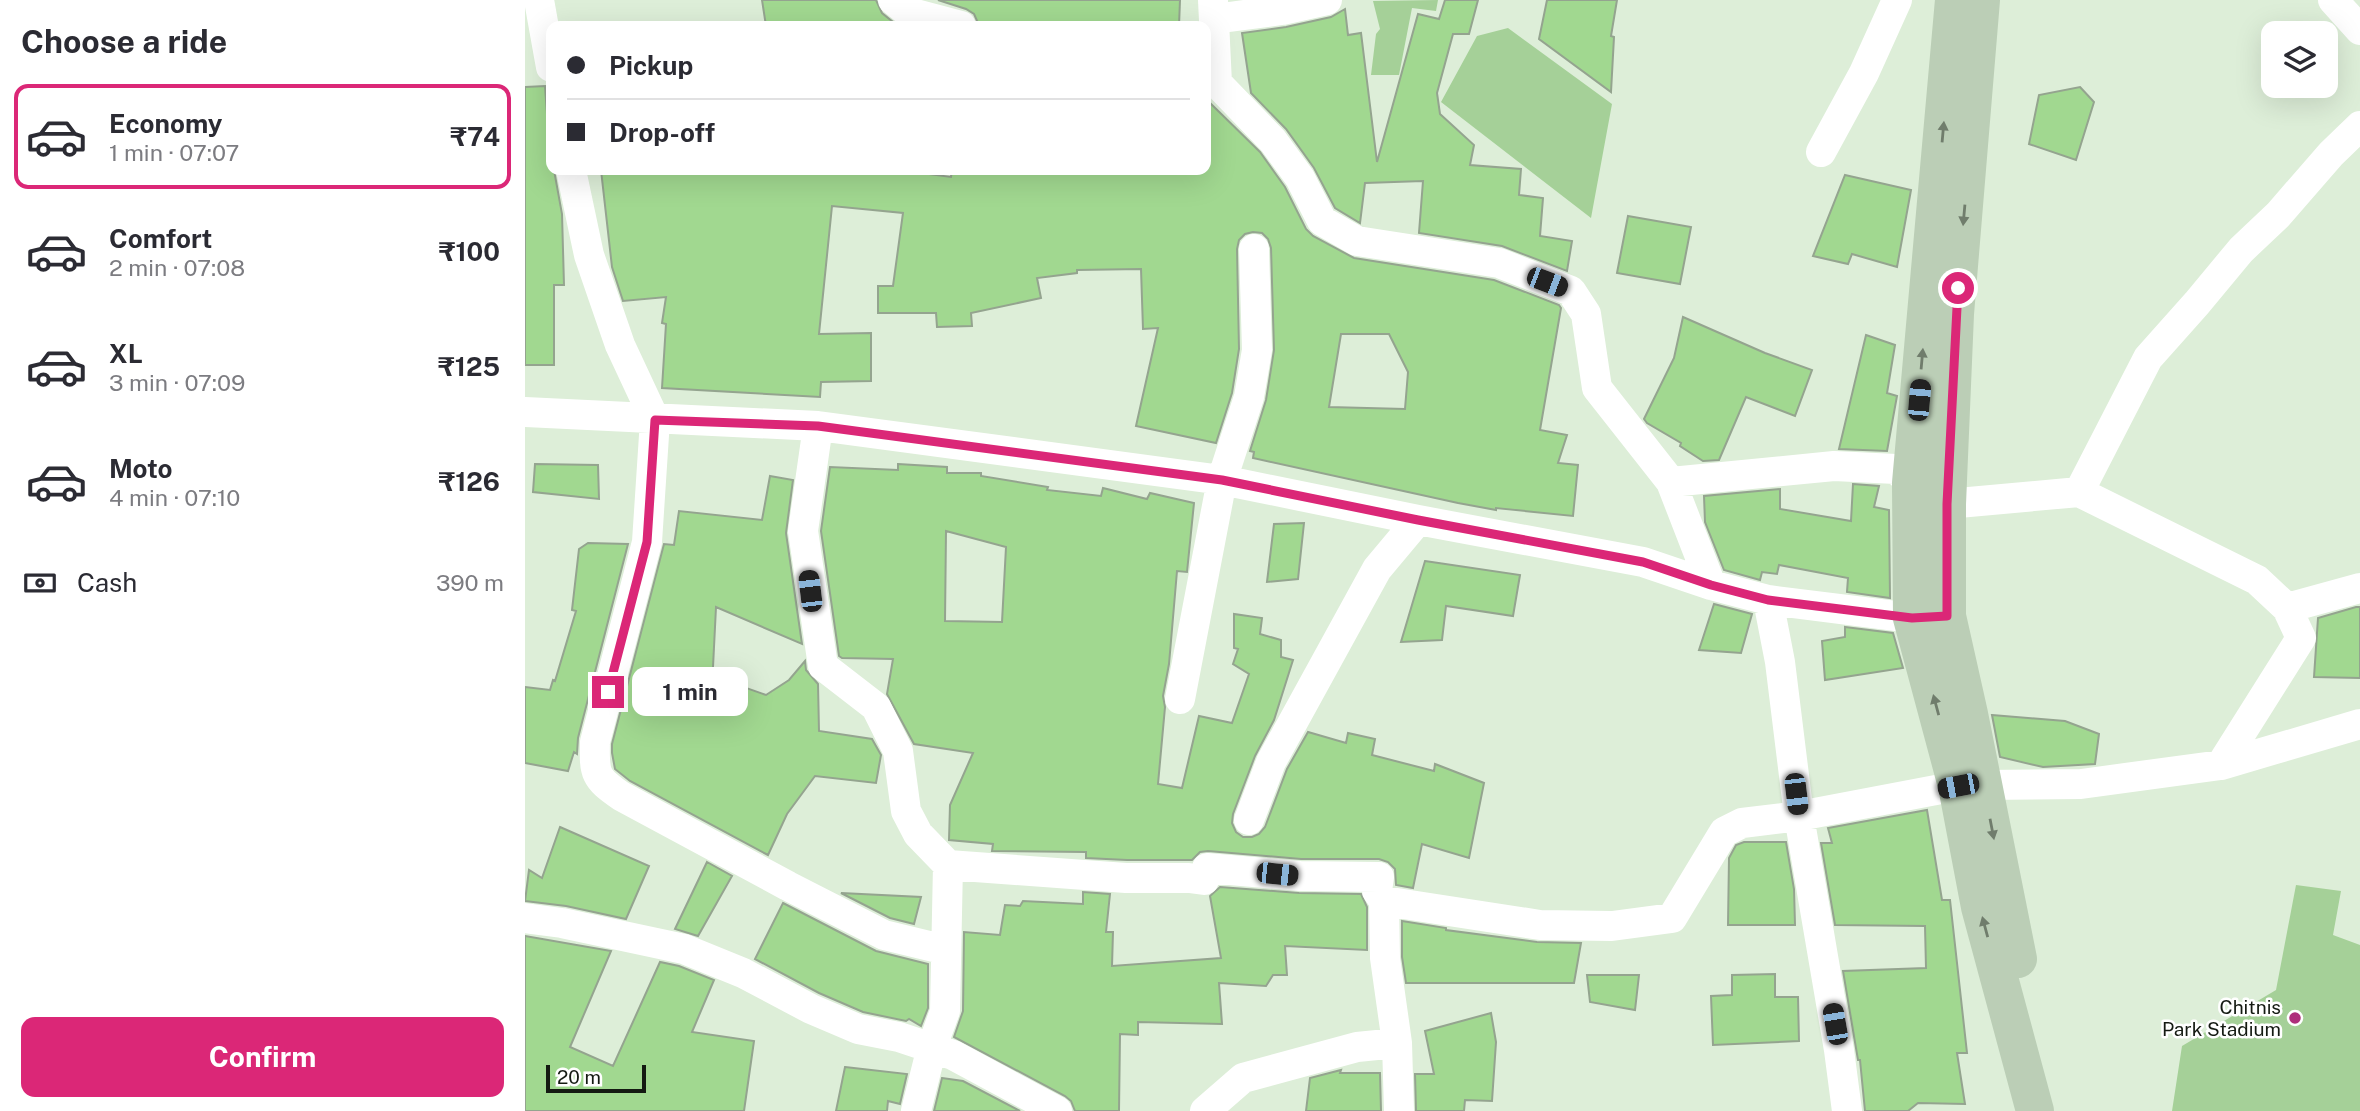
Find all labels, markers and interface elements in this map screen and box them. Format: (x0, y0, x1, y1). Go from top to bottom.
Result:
map controls (2261, 21, 2338, 98)
button: layers (2261, 21, 2338, 98)
text: Choose a ride (21, 23, 227, 60)
text: Pickup (609, 50, 693, 81)
icon: car (25, 105, 88, 168)
text: Economy (109, 108, 222, 139)
text: Drop-off (609, 117, 715, 148)
text: ₹74 (450, 121, 500, 152)
one-way arrow (1937, 121, 1948, 143)
text: 1 min · 07:07 (109, 139, 239, 166)
one-way arrow (1958, 204, 1969, 226)
icon: car (25, 220, 88, 283)
text: Comfort (109, 223, 212, 254)
text: ₹100 (439, 236, 500, 267)
text: 2 min · 07:08 (109, 254, 245, 281)
car (1524, 265, 1571, 299)
route start (1942, 272, 1974, 304)
icon: car (25, 335, 88, 398)
text: XL (109, 338, 143, 369)
one-way arrow (1917, 348, 1928, 370)
text: ₹125 (438, 351, 500, 382)
text: 3 min · 07:09 (109, 369, 245, 396)
car (1907, 378, 1932, 422)
icon: car (25, 450, 88, 513)
text: Moto (109, 453, 172, 484)
text: ₹126 (438, 466, 500, 497)
text: 4 min · 07:10 (109, 484, 240, 511)
icon: cash (21, 564, 59, 602)
text: Cash (77, 567, 137, 598)
text: 390 m (436, 569, 504, 596)
car (798, 569, 823, 613)
callout: 1 min (633, 668, 748, 716)
route end (592, 676, 624, 708)
text: 1 min (662, 678, 718, 705)
one-way arrow (1930, 694, 1940, 715)
car (1784, 772, 1809, 816)
car (1936, 772, 1981, 800)
one-way arrow (1987, 818, 1998, 840)
car (1256, 861, 1299, 887)
one-way arrow (1979, 916, 1990, 938)
place label: Chitnis Park Stadium (2162, 996, 2281, 1040)
car (1822, 1001, 1849, 1047)
marker: Chitnis Park Stadium (2287, 1010, 2303, 1026)
button: Confirm (21, 1017, 504, 1097)
scale bar (546, 1062, 646, 1094)
text: 20 m (557, 1066, 601, 1088)

